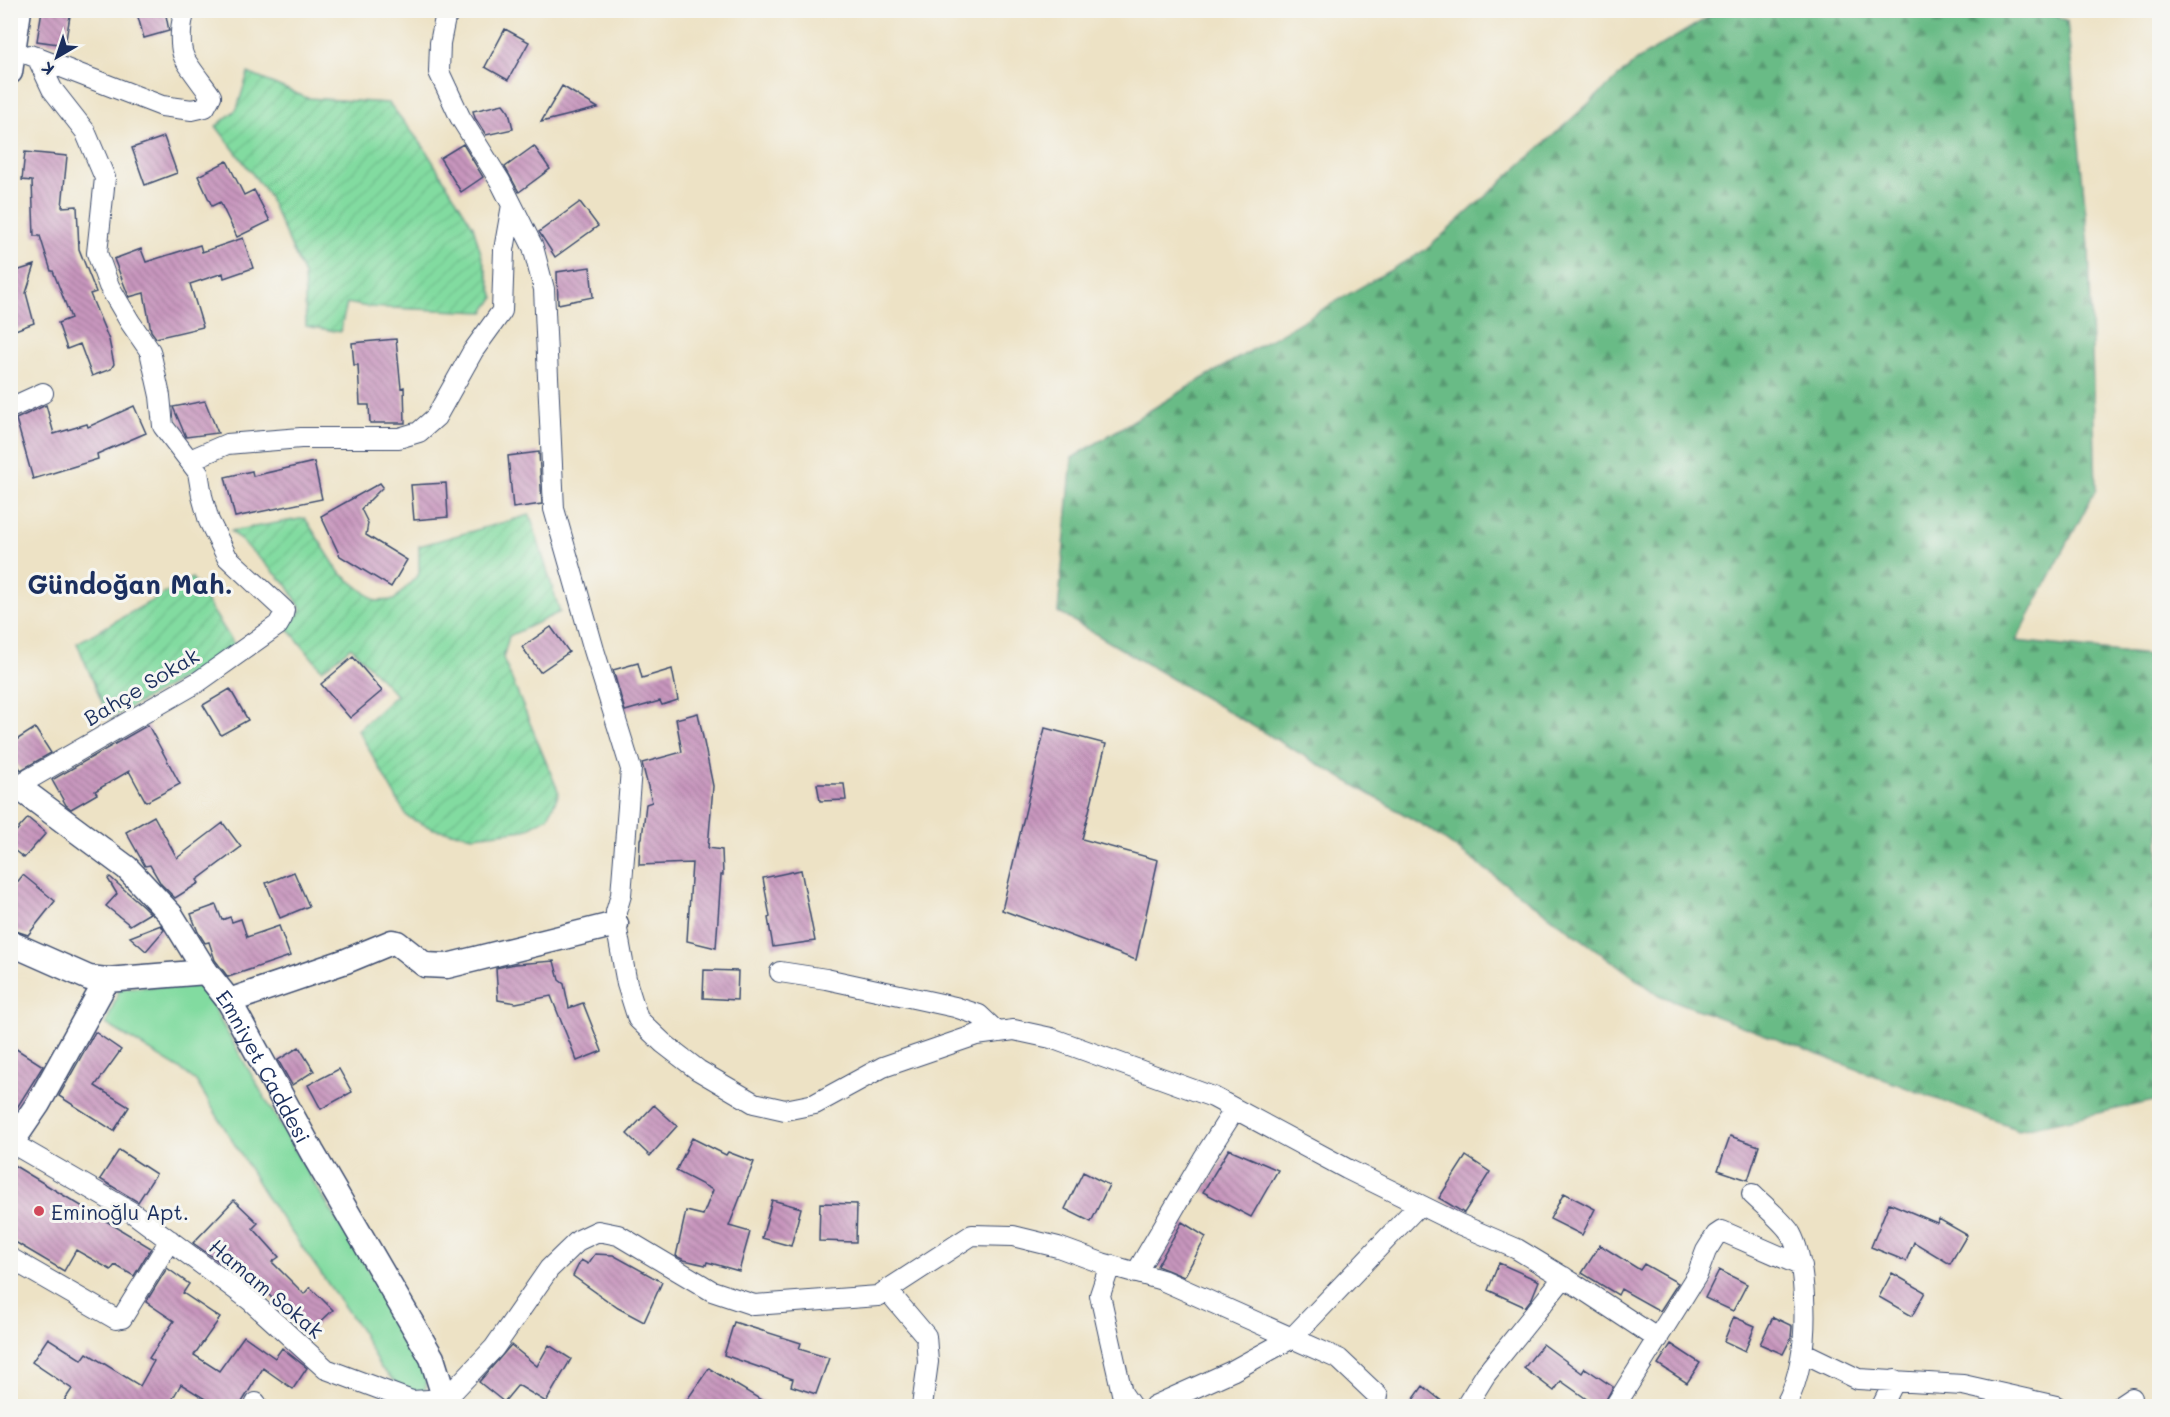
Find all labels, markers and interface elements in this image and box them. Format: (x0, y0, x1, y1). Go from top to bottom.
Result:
north arrow (27, 27, 87, 87)
text: K (37, 58, 58, 81)
district label: Gündoğan Mah. (27, 566, 233, 601)
street label: Bahçe Sokak (78, 641, 204, 731)
street label: Emniyet Caddesi (211, 983, 318, 1147)
place label: Eminoğlu Apt. (51, 1198, 189, 1225)
marker: Eminoğlu Apt. (32, 1204, 46, 1218)
street label: Hamam Sokak (204, 1232, 330, 1344)

